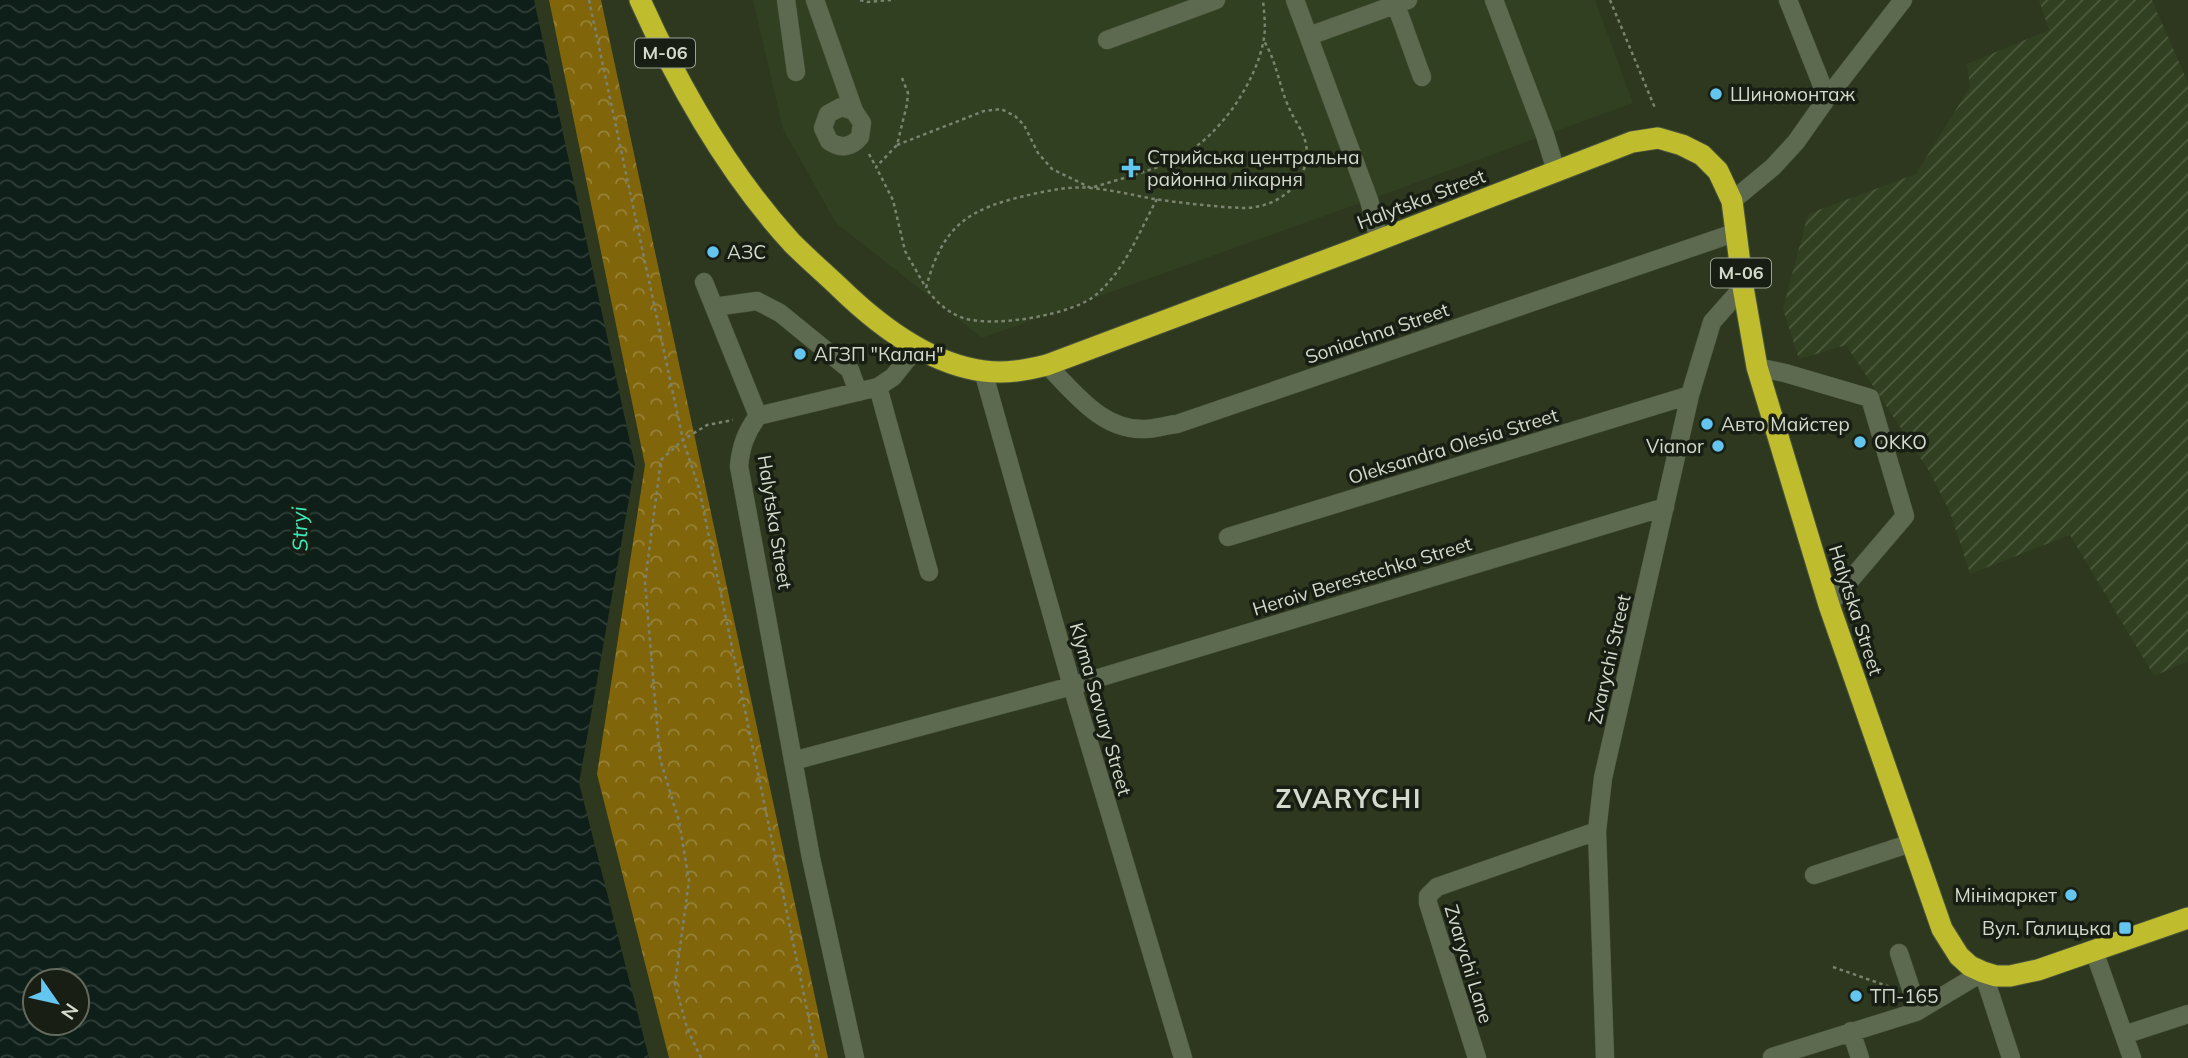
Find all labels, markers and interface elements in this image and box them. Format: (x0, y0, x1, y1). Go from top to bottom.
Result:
road number: М-06 (635, 38, 695, 68)
place label: Шиномонтаж (1730, 82, 1856, 106)
marker: Шиномонтаж (1708, 86, 1724, 102)
place label: Стрийська центральна районна лікарня (1147, 145, 1360, 191)
marker: Стрийська центральна районна лікарня (1121, 158, 1141, 178)
street label: Halytska Street (1353, 163, 1489, 234)
place label: АЗС (727, 240, 766, 264)
marker: АЗС (705, 244, 721, 260)
road number: М-06 (1711, 258, 1771, 288)
street label: Soniachna Street (1302, 297, 1452, 369)
place label: АГЗП "Калан" (814, 342, 944, 366)
marker: АГЗП "Калан" (792, 346, 808, 362)
street label: Oleksandra Olesia Street (1345, 403, 1561, 489)
place label: Авто Майстер (1721, 412, 1850, 436)
marker: Авто Майстер (1699, 416, 1715, 432)
place label: OKKO (1874, 430, 1927, 454)
place label: Vianor (1646, 434, 1704, 458)
marker: OKKO (1852, 434, 1868, 450)
marker: Vianor (1710, 438, 1726, 454)
street label: Halytska Street (753, 453, 797, 591)
water label: Stryi (285, 505, 313, 552)
street label: Heroiv Berestechka Street (1250, 531, 1475, 621)
street label: Halytska Street (1824, 542, 1888, 678)
street label: Zvarychi Street (1582, 592, 1636, 726)
street label: Klyma Savury Street (1065, 620, 1137, 799)
district label: ZVARYCHI (1276, 782, 1422, 815)
place label: Мінімаркет (1955, 883, 2057, 907)
marker: Мінімаркет (2063, 887, 2079, 903)
street label: Zvarychi Lane (1440, 902, 1498, 1026)
place label: Вул. Галицька (1982, 916, 2111, 940)
marker: Вул. Галицька (2117, 920, 2133, 936)
north arrow (21, 967, 91, 1037)
place label: ТП-165 (1870, 984, 1938, 1008)
marker: ТП-165 (1848, 988, 1864, 1004)
text: N (56, 999, 84, 1024)

